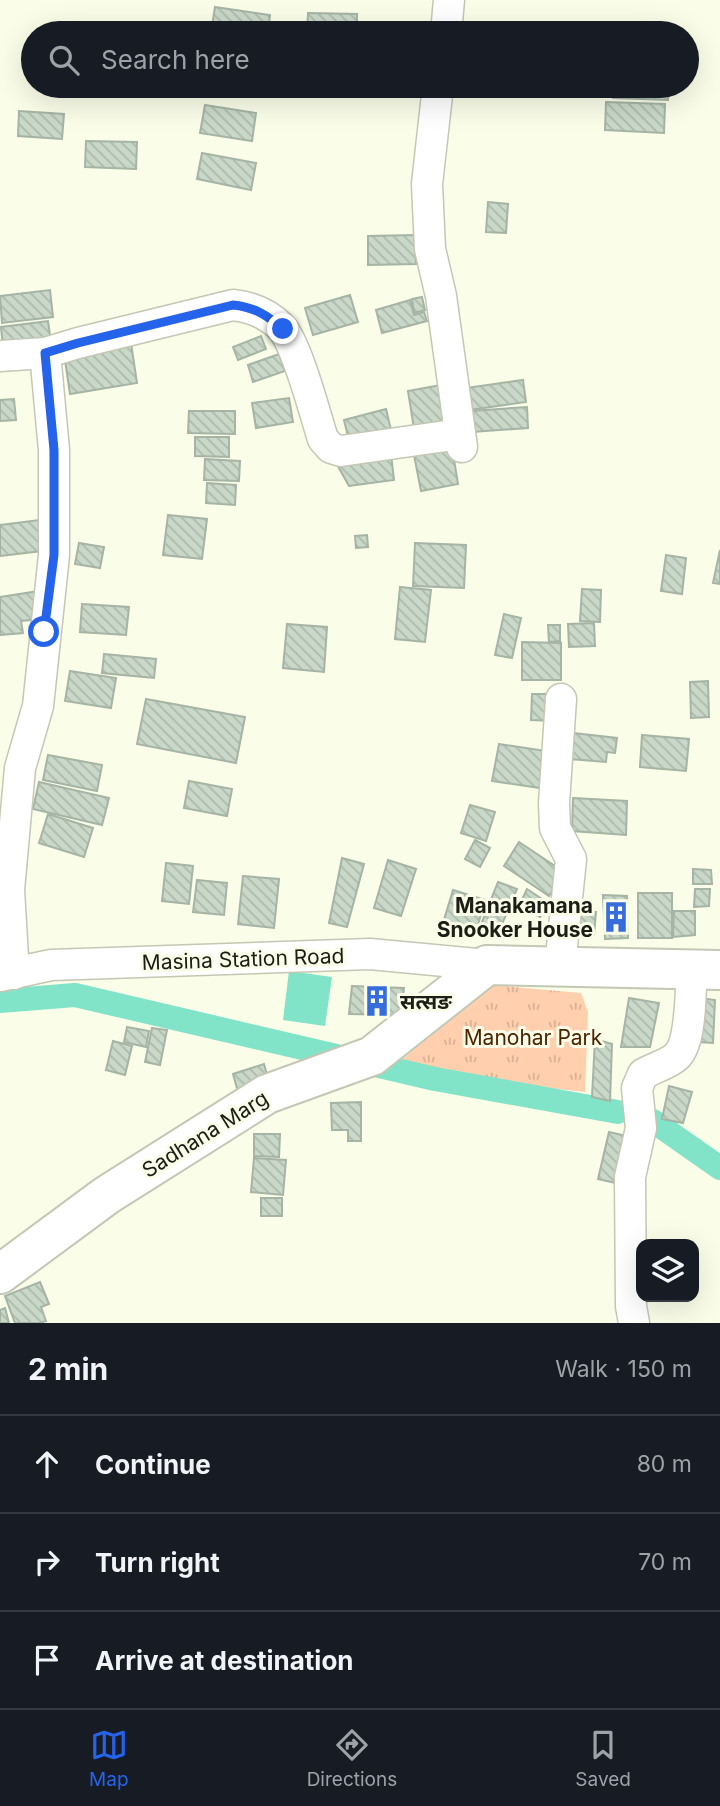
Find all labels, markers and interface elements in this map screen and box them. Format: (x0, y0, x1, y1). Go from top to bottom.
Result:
search box (21, 21, 699, 98)
icon: search (45, 41, 83, 79)
text: Search here (101, 44, 250, 75)
route end (267, 313, 298, 344)
route start (28, 616, 59, 647)
place label: Manakamana Snooker House (437, 893, 593, 942)
building icon: Manakamana Snooker House (599, 900, 633, 934)
street label: Masina Station Road (141, 943, 345, 975)
building icon: सत्सङ (360, 984, 394, 1018)
place label: सत्सङ (400, 989, 452, 1014)
park label: Manohar Park (464, 1025, 603, 1050)
street label: Sadhana Marg (137, 1085, 273, 1183)
map controls (636, 1239, 699, 1302)
button: layers (636, 1239, 699, 1302)
text: 2 min (28, 1351, 108, 1387)
text: Walk · 150 m (555, 1355, 692, 1383)
icon: ahead (28, 1445, 66, 1483)
text: Continue (95, 1449, 211, 1480)
text: 80 m (637, 1450, 692, 1478)
icon: right (28, 1543, 66, 1581)
text: Turn right (95, 1547, 220, 1578)
text: 70 m (638, 1548, 692, 1576)
icon: arrive (28, 1641, 66, 1679)
text: Arrive at destination (95, 1645, 354, 1676)
tab: Map (89, 1726, 129, 1791)
tab: Directions (307, 1726, 397, 1791)
tab: Saved (575, 1726, 631, 1791)

